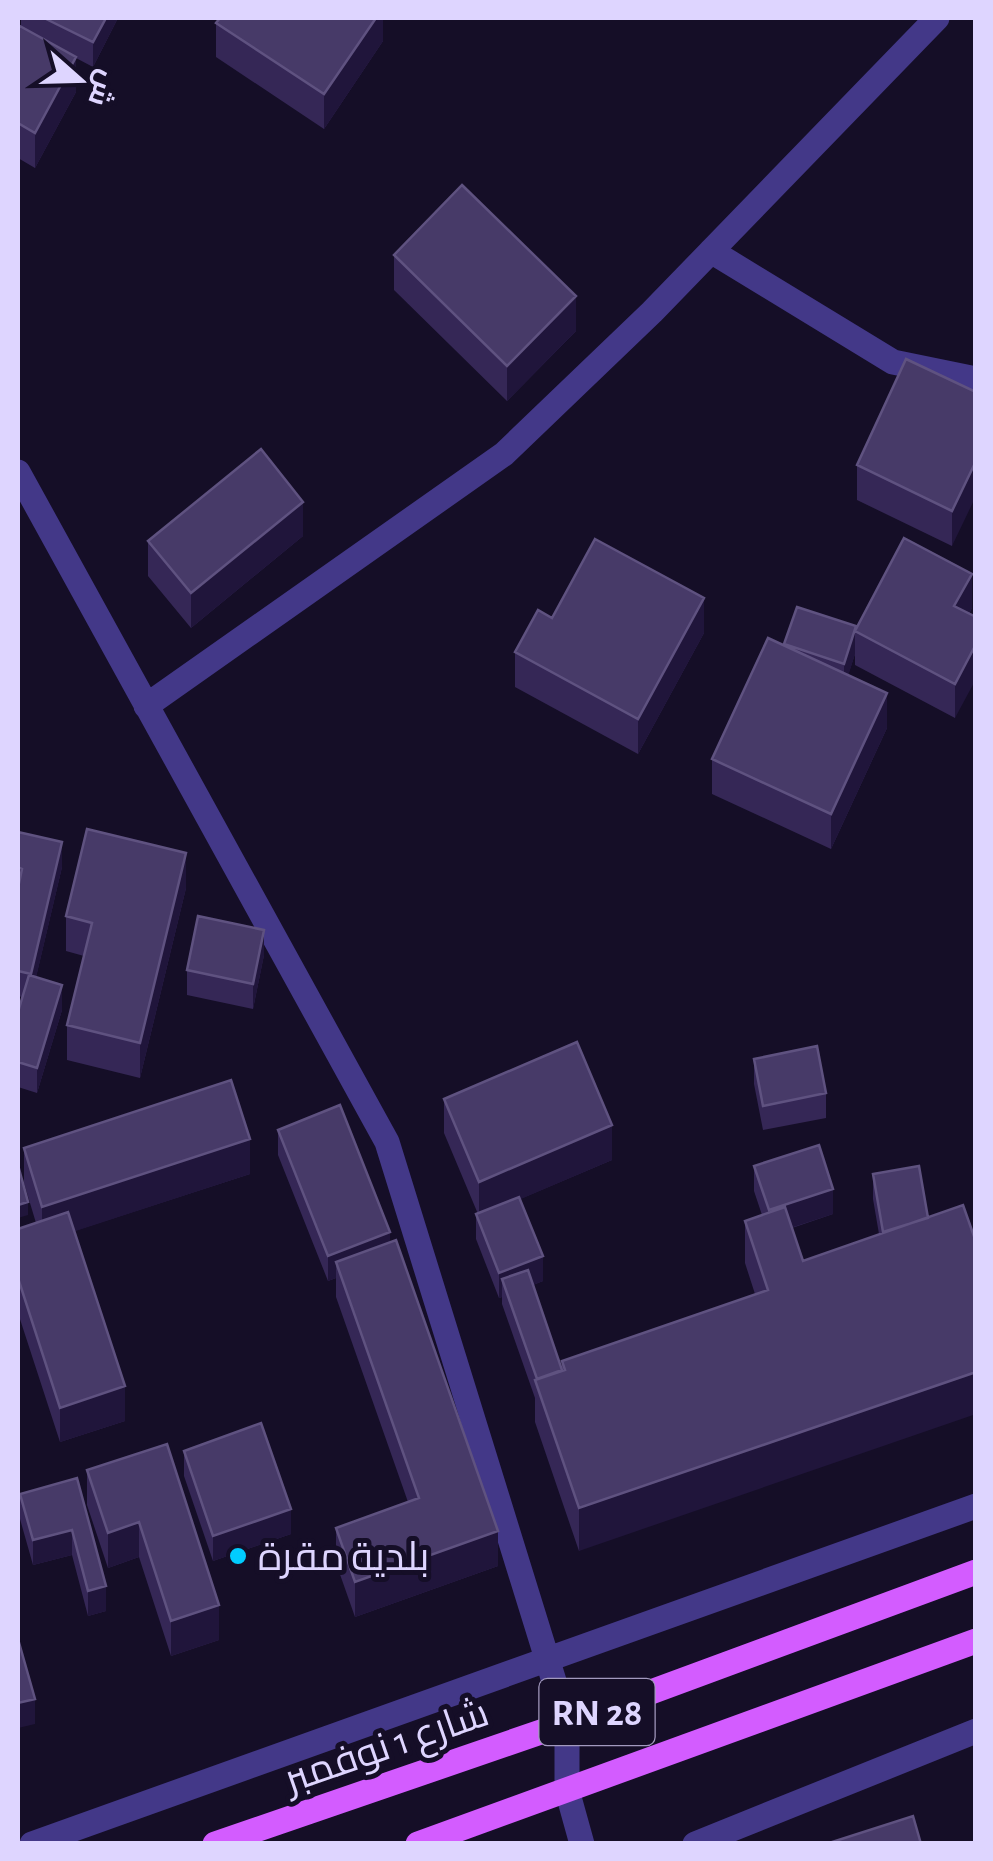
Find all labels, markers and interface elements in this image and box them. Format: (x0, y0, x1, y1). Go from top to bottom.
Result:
north arrow (30, 30, 130, 130)
text: ش (81, 66, 123, 110)
place label: بلدية مقرة (258, 1538, 429, 1579)
marker: بلدية مقرة (227, 1545, 249, 1567)
road number: RN 28 (540, 1679, 654, 1745)
street label: شارع 1 نوفمبر (277, 1692, 496, 1806)

